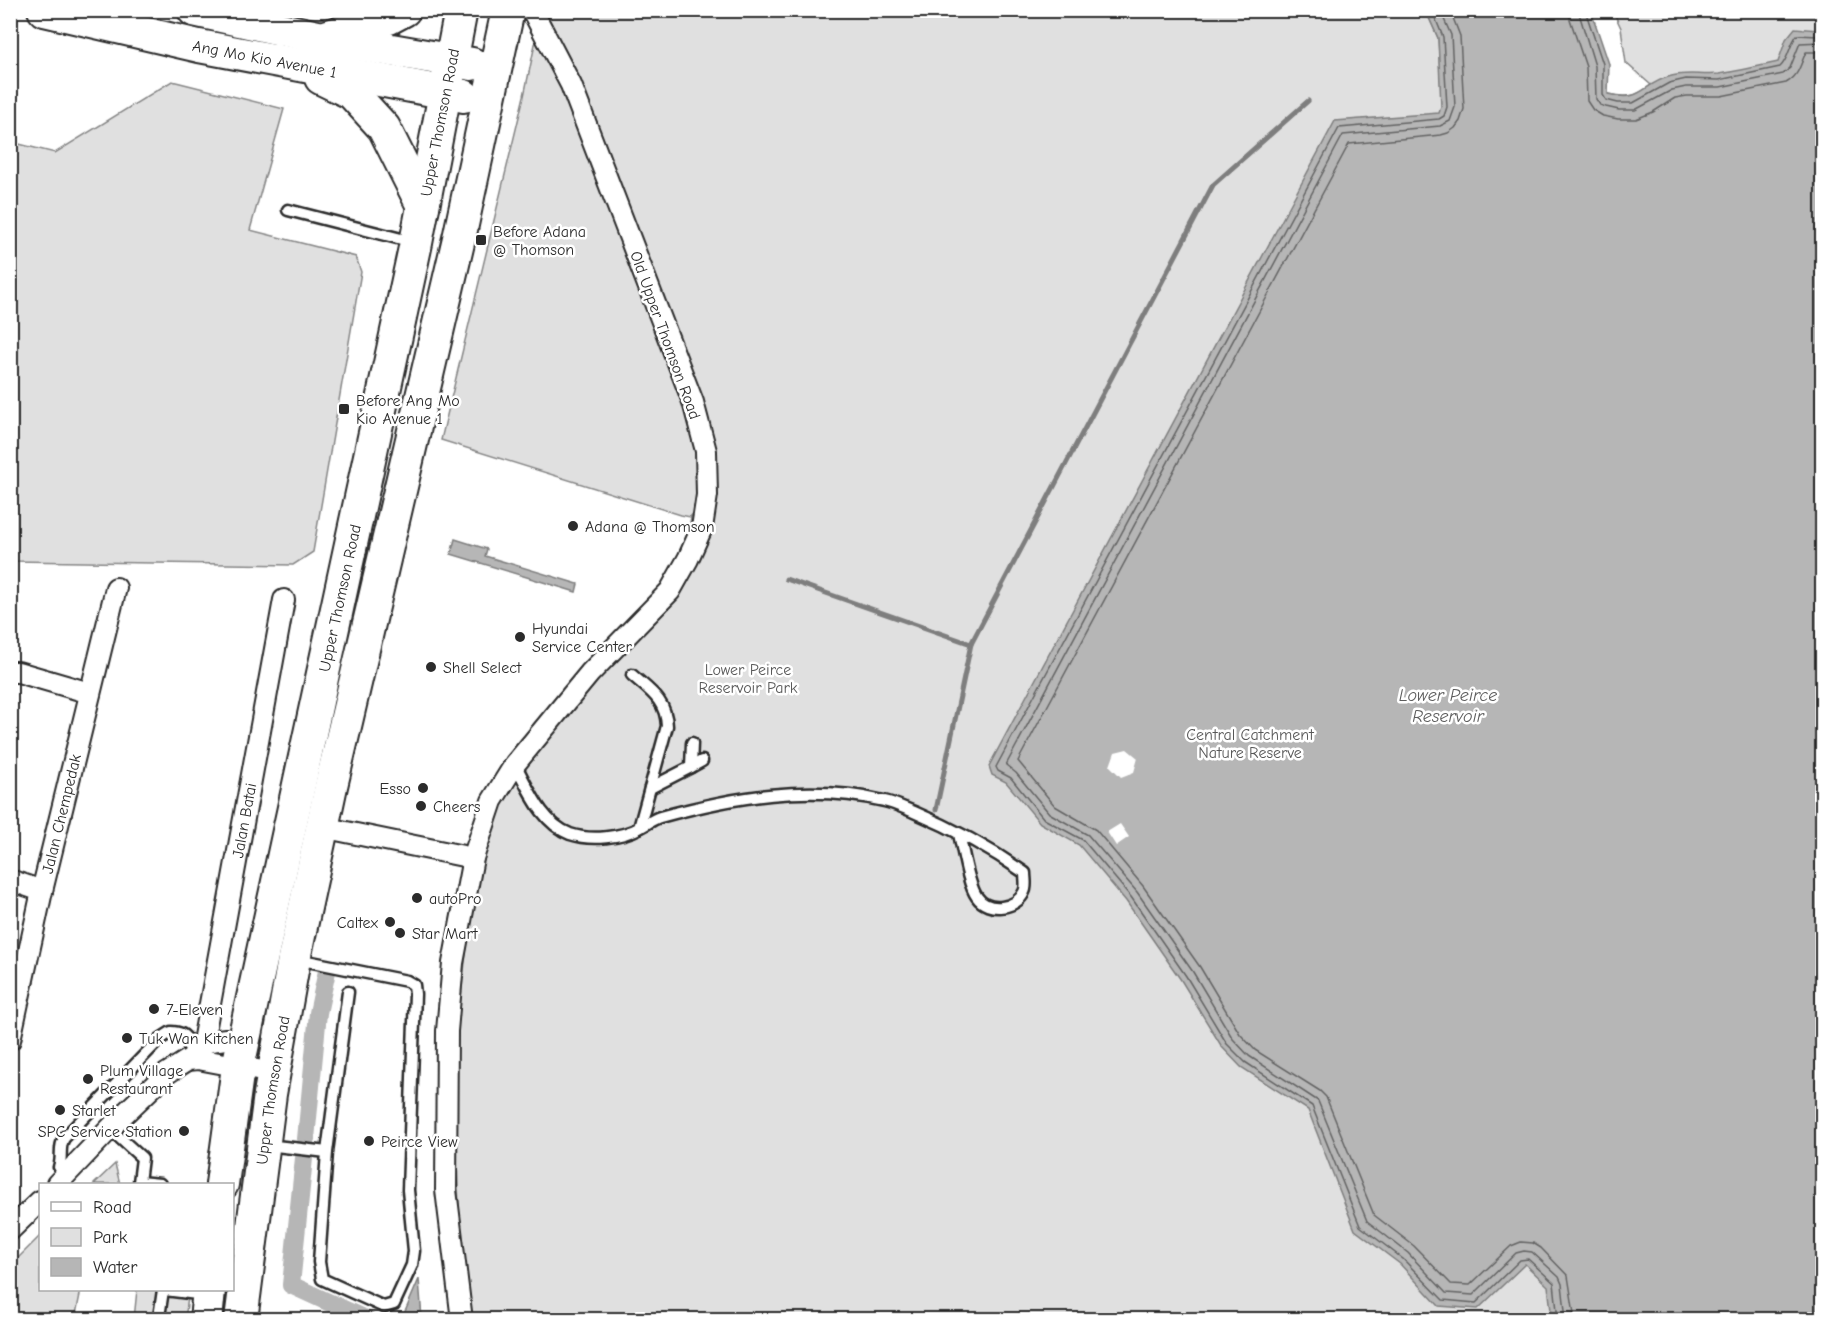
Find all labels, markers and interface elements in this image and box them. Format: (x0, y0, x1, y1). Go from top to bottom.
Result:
street label: Ang Mo Kio Avenue 1 (191, 37, 338, 82)
street label: Upper Thomson Road (417, 47, 463, 198)
place label: Before Adana @ Thomson (493, 223, 586, 259)
marker: Before Adana @ Thomson (474, 233, 488, 247)
street label: Old Upper Thomson Road (626, 249, 704, 422)
place label: Before Ang Mo Kio Avenue 1 (356, 392, 460, 428)
marker: Before Ang Mo Kio Avenue 1 (337, 402, 351, 416)
place label: Adana @ Thomson (585, 518, 715, 536)
marker: Adana @ Thomson (566, 519, 580, 533)
street label: Upper Thomson Road (316, 523, 365, 673)
place label: Hyundai Service Center (532, 620, 632, 656)
marker: Hyundai Service Center (513, 630, 527, 644)
place label: Shell Select (443, 659, 522, 677)
marker: Shell Select (424, 660, 438, 674)
park label: Lower Peirce Reservoir Park (698, 661, 798, 697)
water label: Lower Peirce Reservoir (1399, 685, 1497, 727)
park label: Central Catchment Nature Reserve (1186, 726, 1314, 762)
street label: Jalan Chempedak (39, 752, 85, 875)
place label: Esso (380, 780, 411, 798)
marker: Esso (416, 781, 430, 795)
street label: Jalan Batai (229, 782, 260, 859)
place label: Cheers (433, 798, 481, 816)
marker: Cheers (414, 799, 428, 813)
place label: autoPro (429, 890, 482, 908)
marker: autoPro (410, 891, 424, 905)
place label: Caltex (337, 914, 378, 932)
marker: Caltex (383, 915, 397, 929)
place label: Star Mart (412, 925, 478, 943)
marker: Star Mart (393, 926, 407, 940)
place label: 7-Eleven (166, 1001, 223, 1019)
marker: 7-Eleven (147, 1002, 161, 1016)
street label: Upper Thomson Road (253, 1015, 294, 1166)
place label: Tuk Wan Kitchen (139, 1030, 254, 1048)
marker: Tuk Wan Kitchen (120, 1031, 134, 1045)
place label: Plum Village Restaurant (100, 1062, 183, 1098)
marker: Plum Village Restaurant (81, 1072, 95, 1086)
place label: Starlet (72, 1102, 116, 1120)
marker: Starlet (53, 1103, 67, 1117)
place label: SPC Service Station (38, 1123, 172, 1141)
marker: SPC Service Station (177, 1124, 191, 1138)
place label: Peirce View (381, 1133, 458, 1151)
marker: Peirce View (362, 1134, 376, 1148)
legend (39, 1183, 234, 1291)
text: Road (93, 1197, 132, 1218)
text: Park (93, 1227, 128, 1248)
text: Water (93, 1257, 138, 1278)

